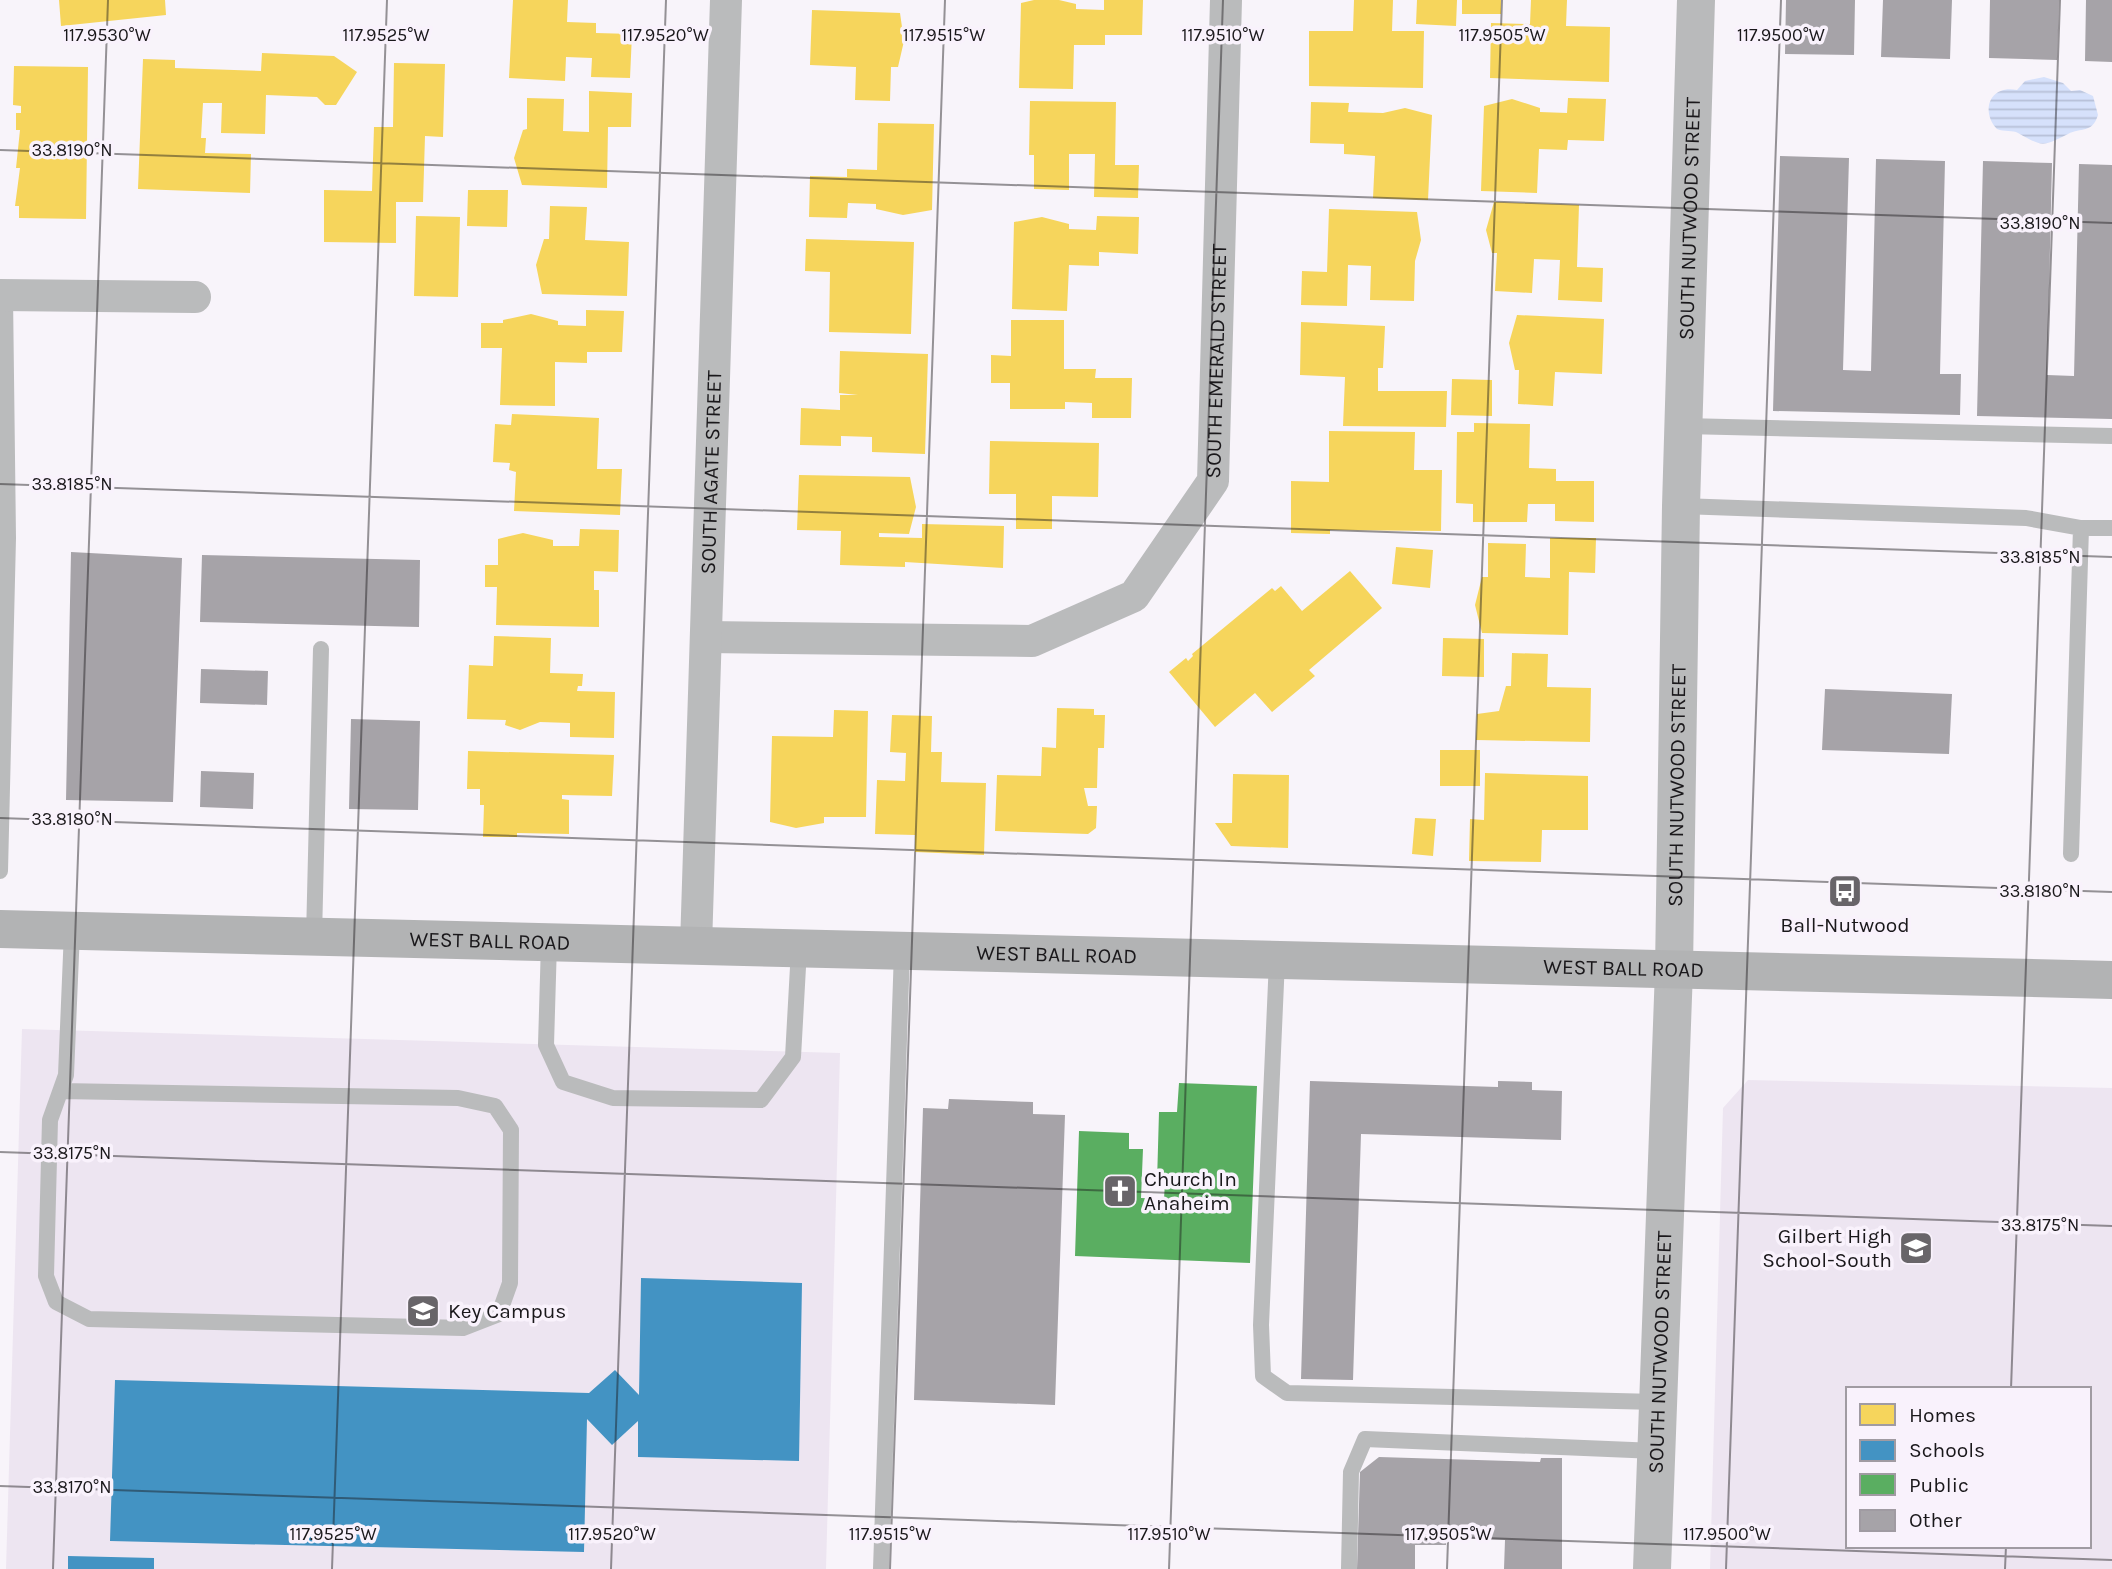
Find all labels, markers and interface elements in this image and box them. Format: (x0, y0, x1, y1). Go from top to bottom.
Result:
text: 117.9530°W (63, 24, 151, 46)
text: 117.9525°W (343, 24, 429, 46)
text: 117.9520°W (621, 24, 709, 46)
text: 117.9515°W (903, 24, 985, 46)
text: 117.9510°W (1181, 24, 1265, 46)
text: 117.9505°W (1458, 24, 1546, 46)
text: 117.9500°W (1737, 24, 1825, 46)
street label: SOUTH NUTWOOD STREET (1674, 96, 1705, 340)
text: 33.8190°N (31, 139, 113, 161)
text: 33.8190°N (1999, 212, 2081, 234)
street label: SOUTH EMERALD STREET (1201, 243, 1231, 479)
street label: SOUTH AGATE STREET (696, 369, 726, 575)
text: 33.8185°N (31, 473, 113, 495)
text: 33.8185°N (1999, 546, 2081, 568)
street label: SOUTH NUTWOOD STREET (1663, 663, 1691, 907)
text: 33.8180°N (31, 808, 113, 830)
bus stop icon: Ball-Nutwood (1826, 872, 1864, 910)
text: 33.8180°N (1999, 880, 2081, 902)
place label: Ball-Nutwood (1780, 913, 1910, 937)
street label: WEST BALL ROAD (409, 927, 571, 955)
street label: WEST BALL ROAD (976, 941, 1137, 968)
street label: WEST BALL ROAD (1543, 954, 1704, 982)
text: 33.8175°N (33, 1142, 111, 1164)
place label: Church In Anaheim (1144, 1167, 1237, 1215)
church icon: Church In Anaheim (1101, 1172, 1139, 1210)
text: 33.8175°N (2001, 1214, 2079, 1236)
place label: Gilbert High School-South (1762, 1224, 1892, 1272)
school or university icon: Gilbert High School-South (1897, 1229, 1935, 1267)
street label: SOUTH NUTWOOD STREET (1644, 1230, 1676, 1474)
school or university icon: Key Campus (404, 1292, 442, 1330)
place label: Key Campus (448, 1299, 566, 1323)
legend (1846, 1387, 2091, 1548)
text: Homes (1909, 1403, 1976, 1427)
text: Schools (1909, 1438, 1985, 1462)
text: Public (1909, 1473, 1969, 1497)
text: 33.8170°N (32, 1476, 112, 1498)
text: Other (1909, 1508, 1962, 1532)
text: 117.9525°W (290, 1523, 376, 1545)
text: 117.9520°W (568, 1523, 656, 1545)
text: 117.9515°W (849, 1523, 931, 1545)
text: 117.9510°W (1127, 1523, 1211, 1545)
text: 117.9505°W (1404, 1523, 1492, 1545)
text: 117.9500°W (1683, 1523, 1771, 1545)

